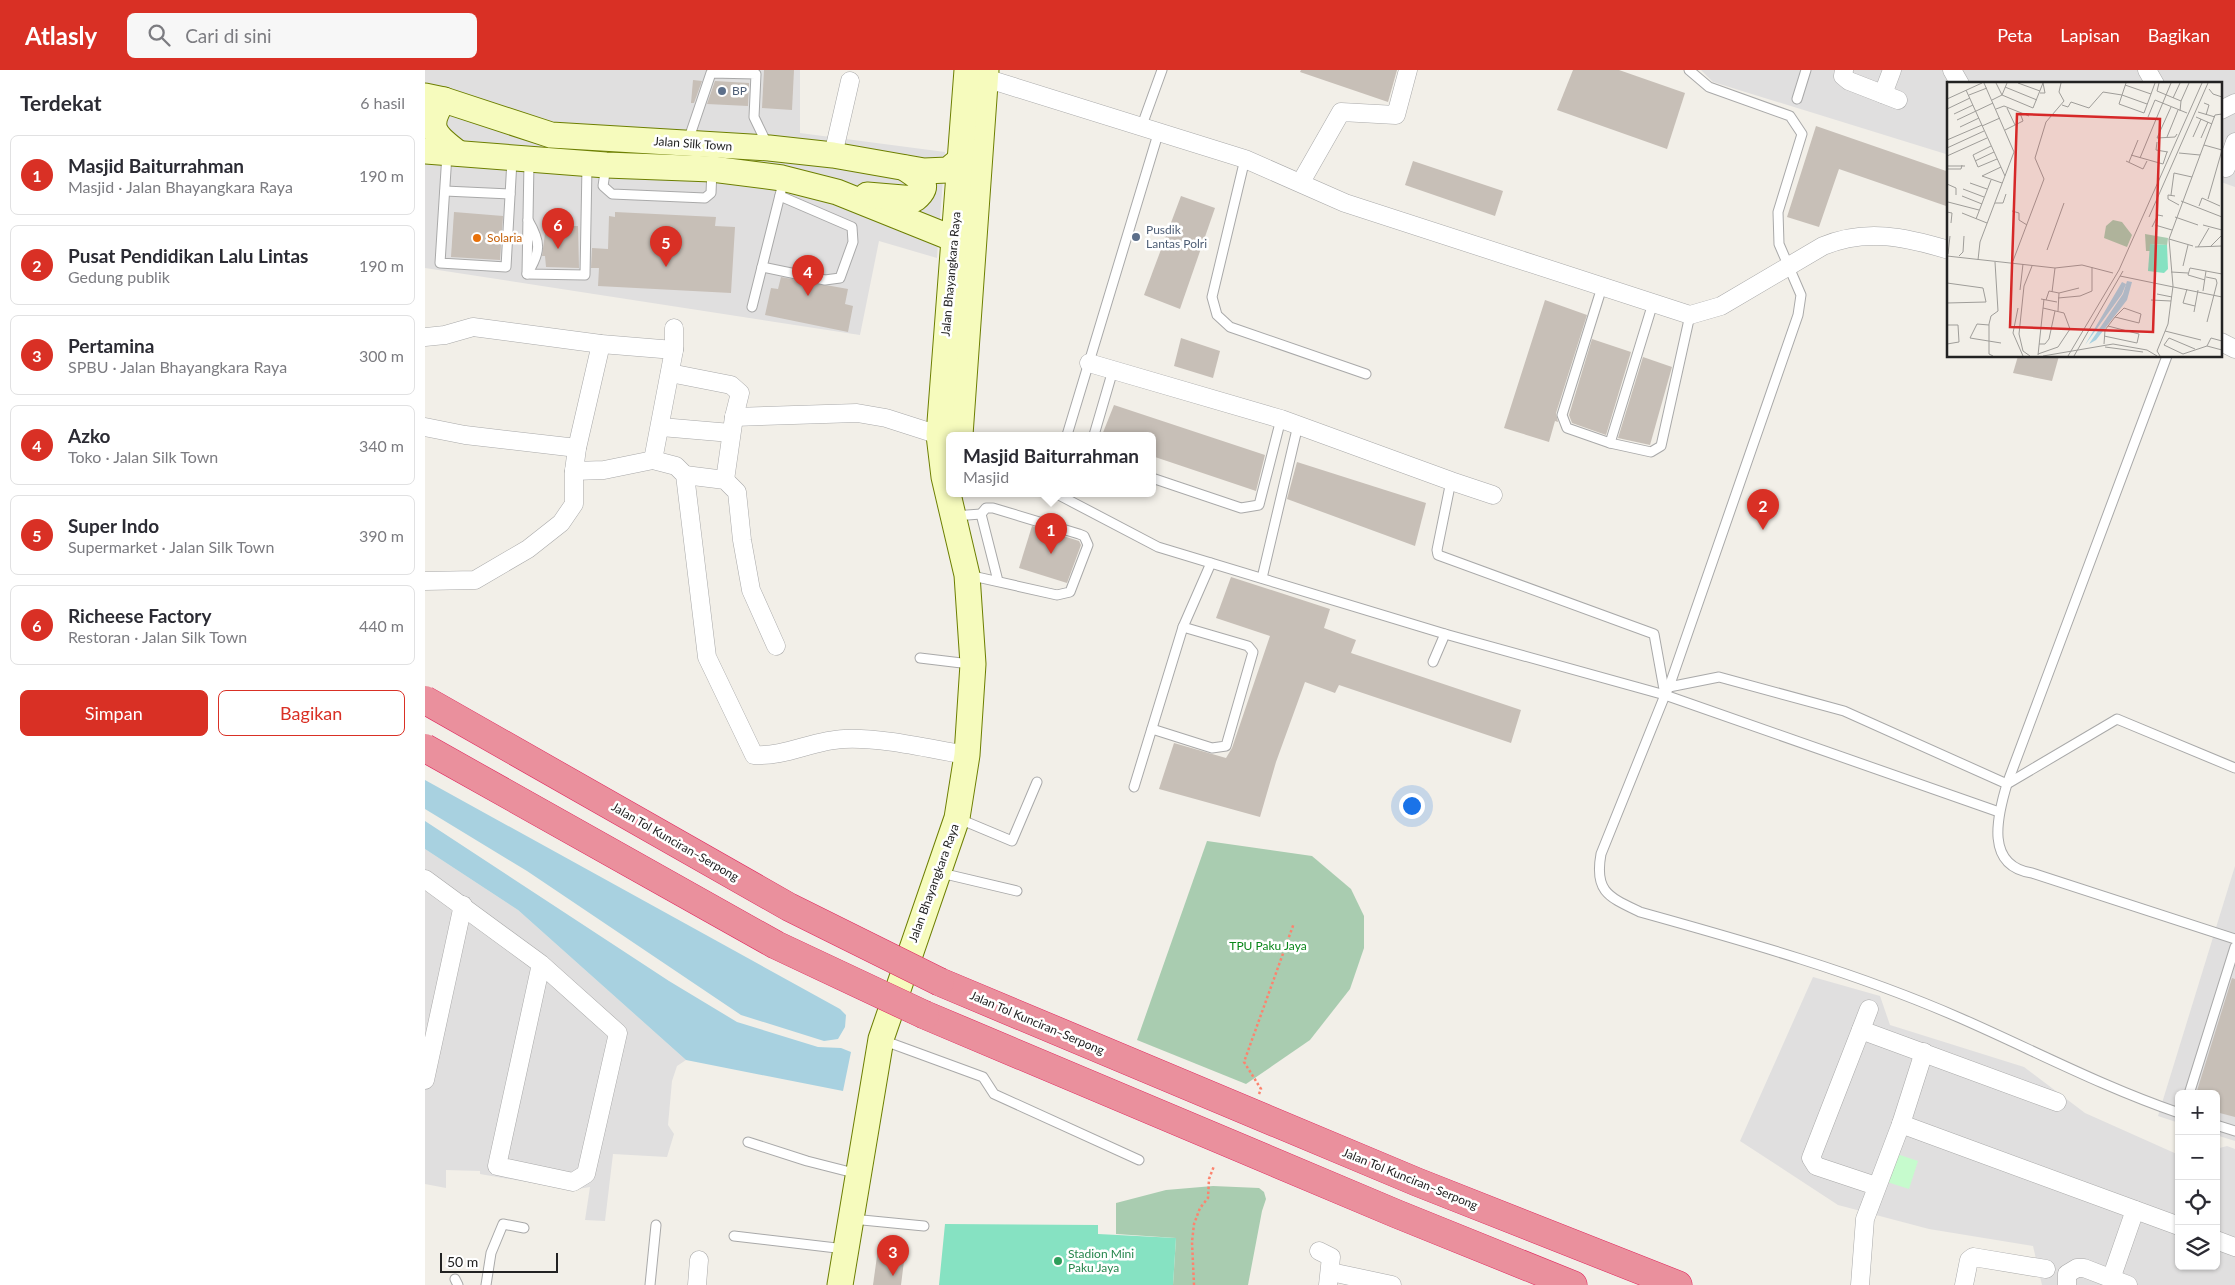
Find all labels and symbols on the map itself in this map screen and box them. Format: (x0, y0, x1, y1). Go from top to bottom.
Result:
inset map (1947, 82, 2223, 358)
place label: BP (732, 83, 747, 98)
marker: BP (716, 85, 728, 97)
street label: Jalan Silk Town (653, 133, 733, 154)
pin: 6 (542, 208, 574, 249)
street label: Jalan Bhayangkara Raya (938, 211, 963, 337)
place label: Pusdik Lantas Polri (1146, 222, 1207, 251)
pin: 5 (650, 226, 682, 267)
place label: Solaria (487, 230, 522, 245)
marker: Pusdik Lantas Polri (1130, 231, 1142, 243)
marker: Solaria (471, 232, 483, 244)
pin: 4 (792, 255, 824, 296)
pin: 2 (1747, 489, 1779, 530)
pin: 1 (1035, 513, 1067, 554)
your location (1399, 793, 1425, 819)
street label: Jalan Tol Kunciran–Serpong (609, 799, 742, 884)
street label: Jalan Bhayangkara Raya (905, 821, 962, 944)
park label: TPU Paku Jaya (1229, 938, 1307, 953)
street label: Jalan Tol Kunciran–Serpong (968, 987, 1107, 1058)
street label: Jalan Tol Kunciran–Serpong (1340, 1145, 1480, 1213)
pin: 3 (877, 1235, 909, 1276)
place label: Stadion Mini Paku Jaya (1068, 1246, 1134, 1275)
scale bar (440, 1250, 557, 1273)
marker: Stadion Mini Paku Jaya (1052, 1255, 1064, 1267)

